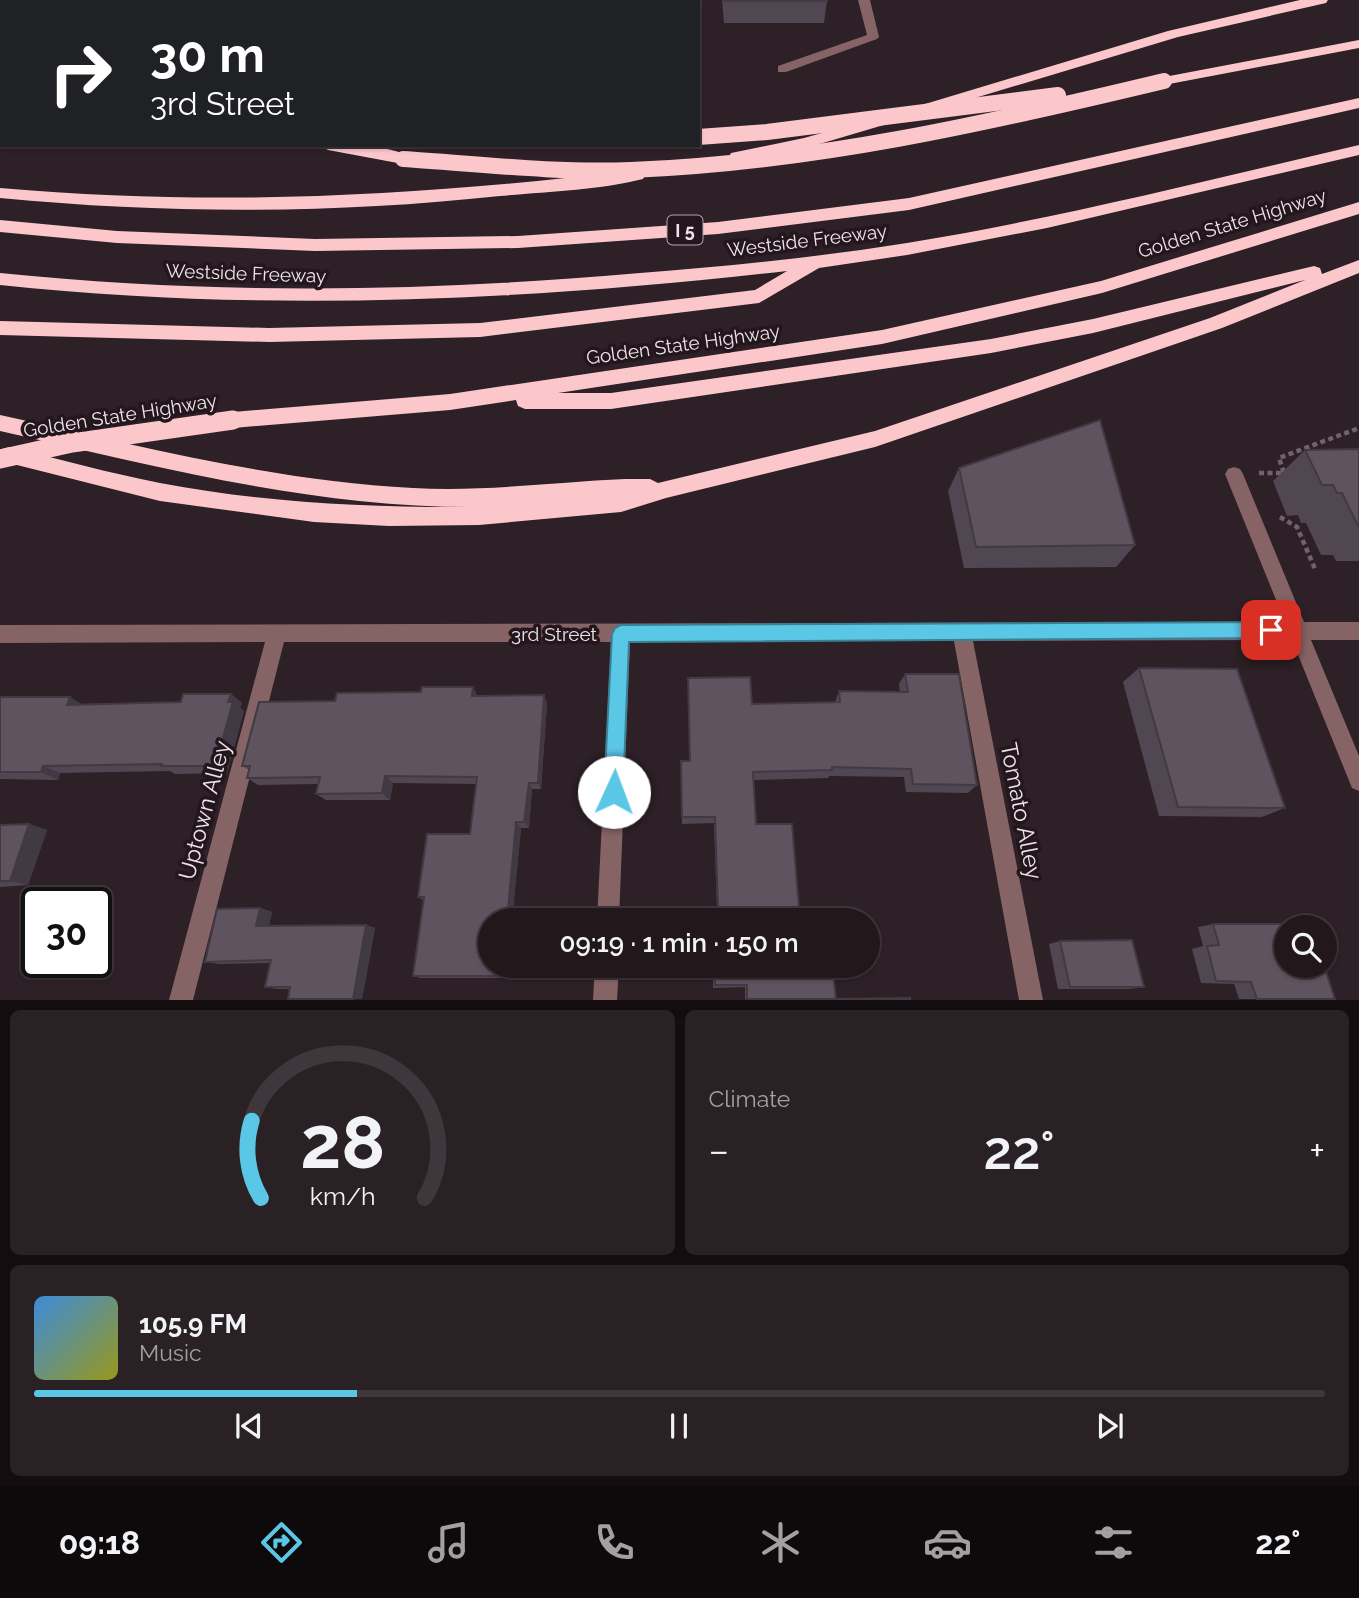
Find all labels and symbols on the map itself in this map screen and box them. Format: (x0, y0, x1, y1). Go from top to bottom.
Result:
street label: Golden State Highway (1135, 184, 1329, 262)
road number: I 5 (668, 215, 702, 244)
street label: Westside Freeway (726, 219, 888, 261)
street label: Westside Freeway (165, 259, 327, 287)
street label: Golden State Highway (585, 320, 781, 368)
street label: Golden State Highway (22, 389, 218, 441)
pin (1241, 600, 1301, 660)
street label: 3rd Street (511, 623, 598, 645)
street label: Uptown Alley (172, 737, 236, 883)
street label: Tomato Alley (996, 740, 1048, 882)
position arrow (577, 755, 651, 829)
speed limit sign: 30 (21, 887, 112, 978)

